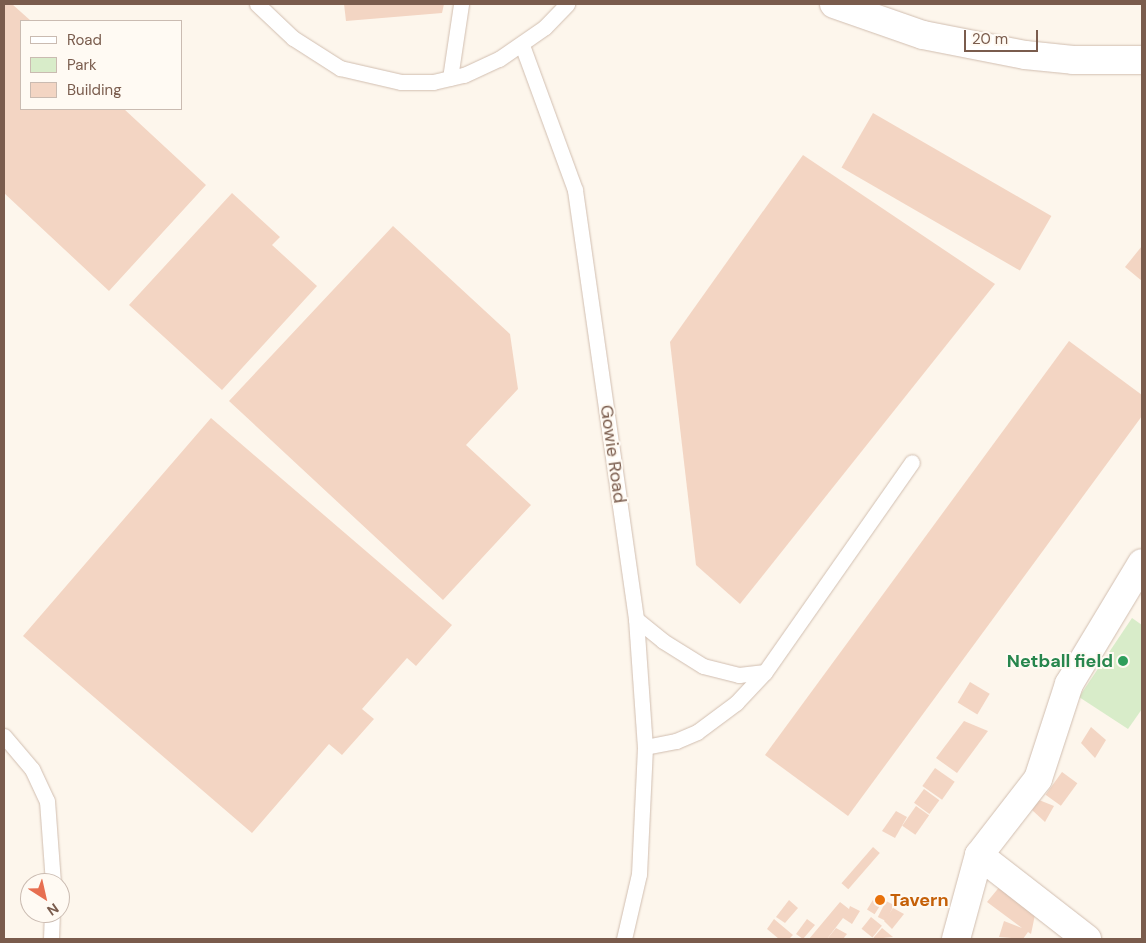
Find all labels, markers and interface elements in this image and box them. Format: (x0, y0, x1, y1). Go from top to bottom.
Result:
legend (20, 20, 182, 110)
scale bar (966, 20, 1040, 52)
text: 20 m (972, 29, 1008, 49)
text: Road (67, 30, 102, 50)
text: Park (67, 55, 97, 75)
text: Building (67, 80, 122, 100)
street label: Gowie Road (595, 404, 631, 504)
place label: Netball field (1007, 650, 1113, 672)
marker: Netball field (1117, 655, 1129, 667)
north arrow (20, 873, 70, 923)
place label: Tavern (890, 889, 949, 911)
marker: Tavern (874, 894, 886, 906)
text: N (44, 899, 62, 920)

